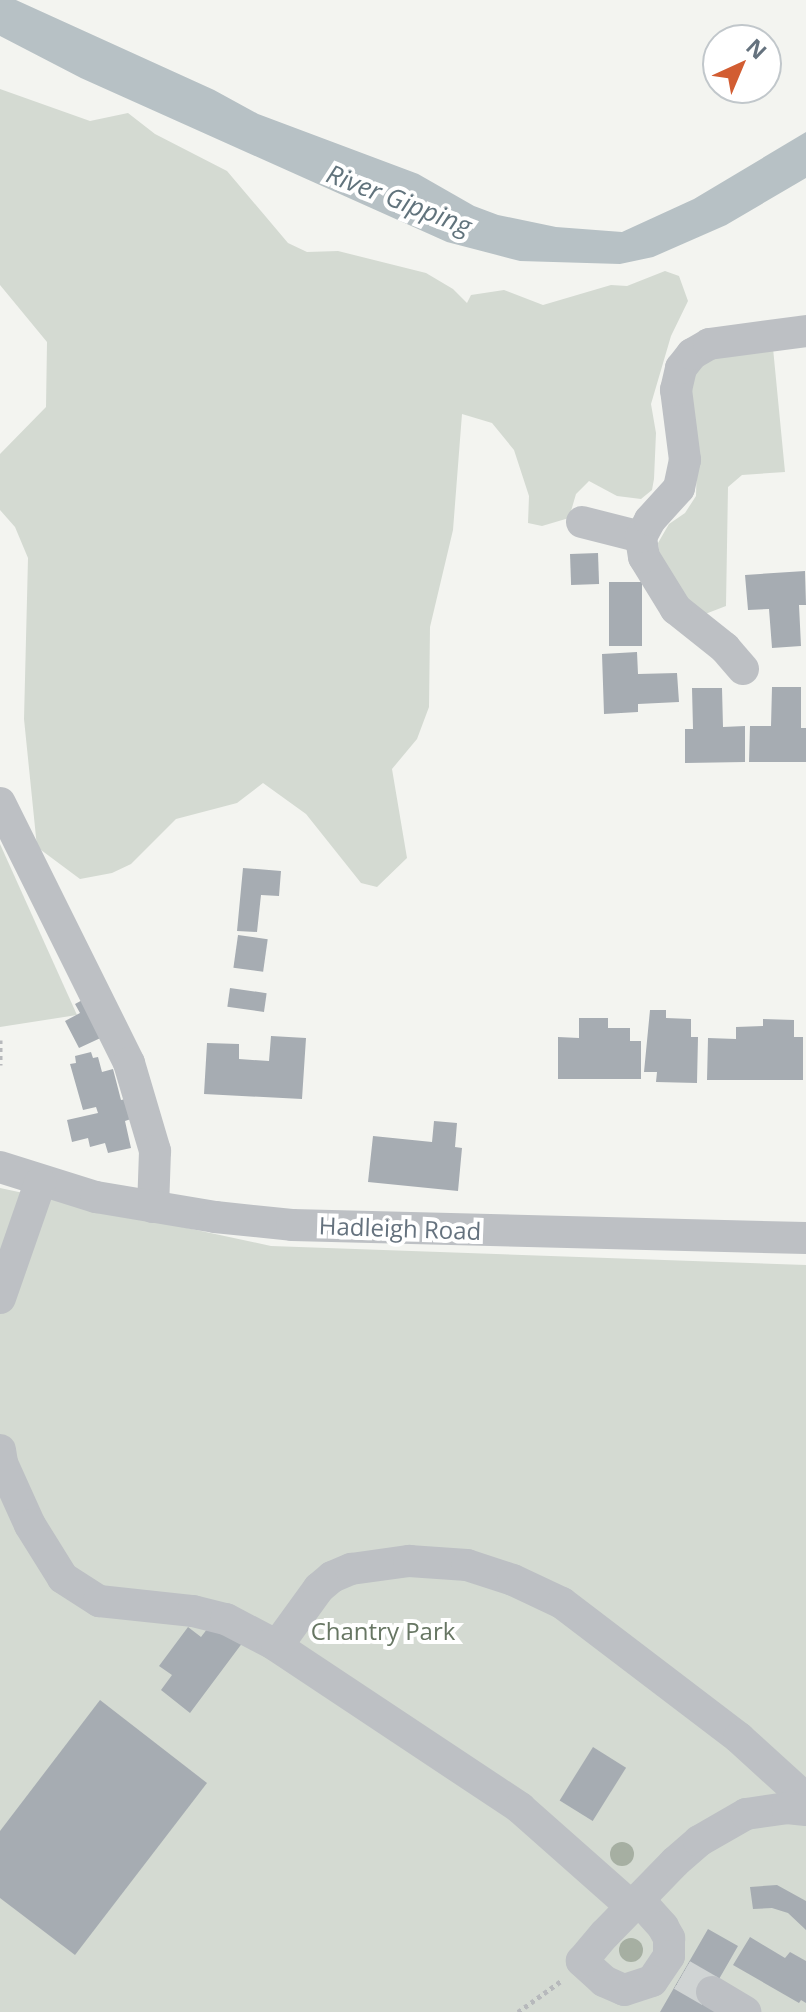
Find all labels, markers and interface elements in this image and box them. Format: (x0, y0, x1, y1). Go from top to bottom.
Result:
north arrow (702, 24, 782, 104)
text: N (740, 31, 774, 65)
water label: River Gipping (322, 158, 476, 242)
street label: Hadleigh Road (318, 1211, 482, 1245)
park label: Chantry Park (311, 1617, 455, 1645)

